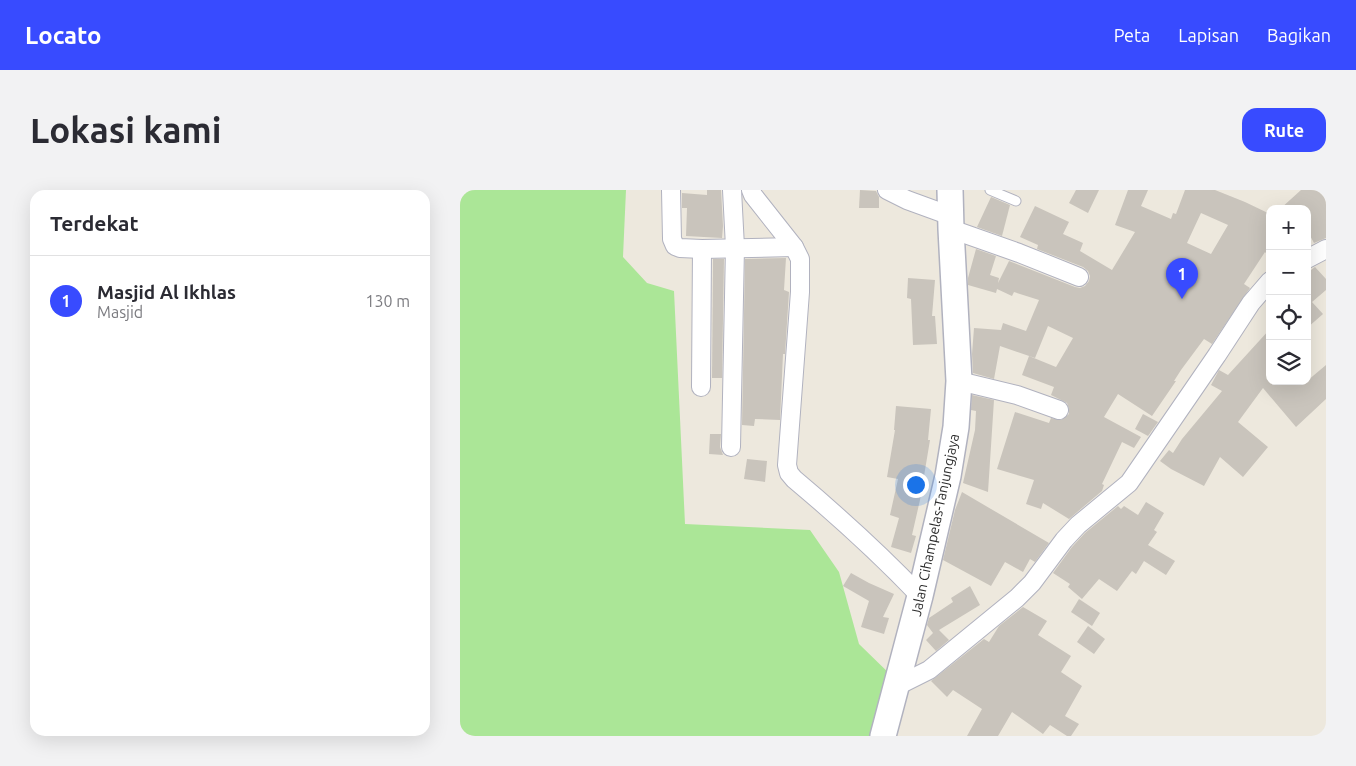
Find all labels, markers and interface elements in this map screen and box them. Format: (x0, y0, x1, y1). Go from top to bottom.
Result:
text: Locato (25, 22, 101, 49)
text: Peta (1114, 25, 1150, 45)
text: Lapisan (1178, 25, 1239, 45)
text: Bagikan (1267, 25, 1331, 45)
button: Rute (1242, 108, 1326, 152)
text: Lokasi kami (30, 110, 222, 150)
map controls (1266, 205, 1311, 385)
button: + (1266, 205, 1311, 250)
text: Terdekat (50, 211, 138, 235)
button: − (1266, 250, 1311, 295)
pin: 1 (1166, 258, 1198, 299)
text: Masjid Al Ikhlas (97, 281, 236, 303)
text: 1 (61, 292, 71, 310)
text: 130 m (365, 292, 410, 310)
button: locate (1266, 295, 1311, 340)
text: Masjid (97, 303, 143, 321)
button: layers (1266, 340, 1311, 385)
street label: Jalan Cihampelas-Tanjungjaya (908, 432, 962, 618)
your location (903, 472, 929, 498)

